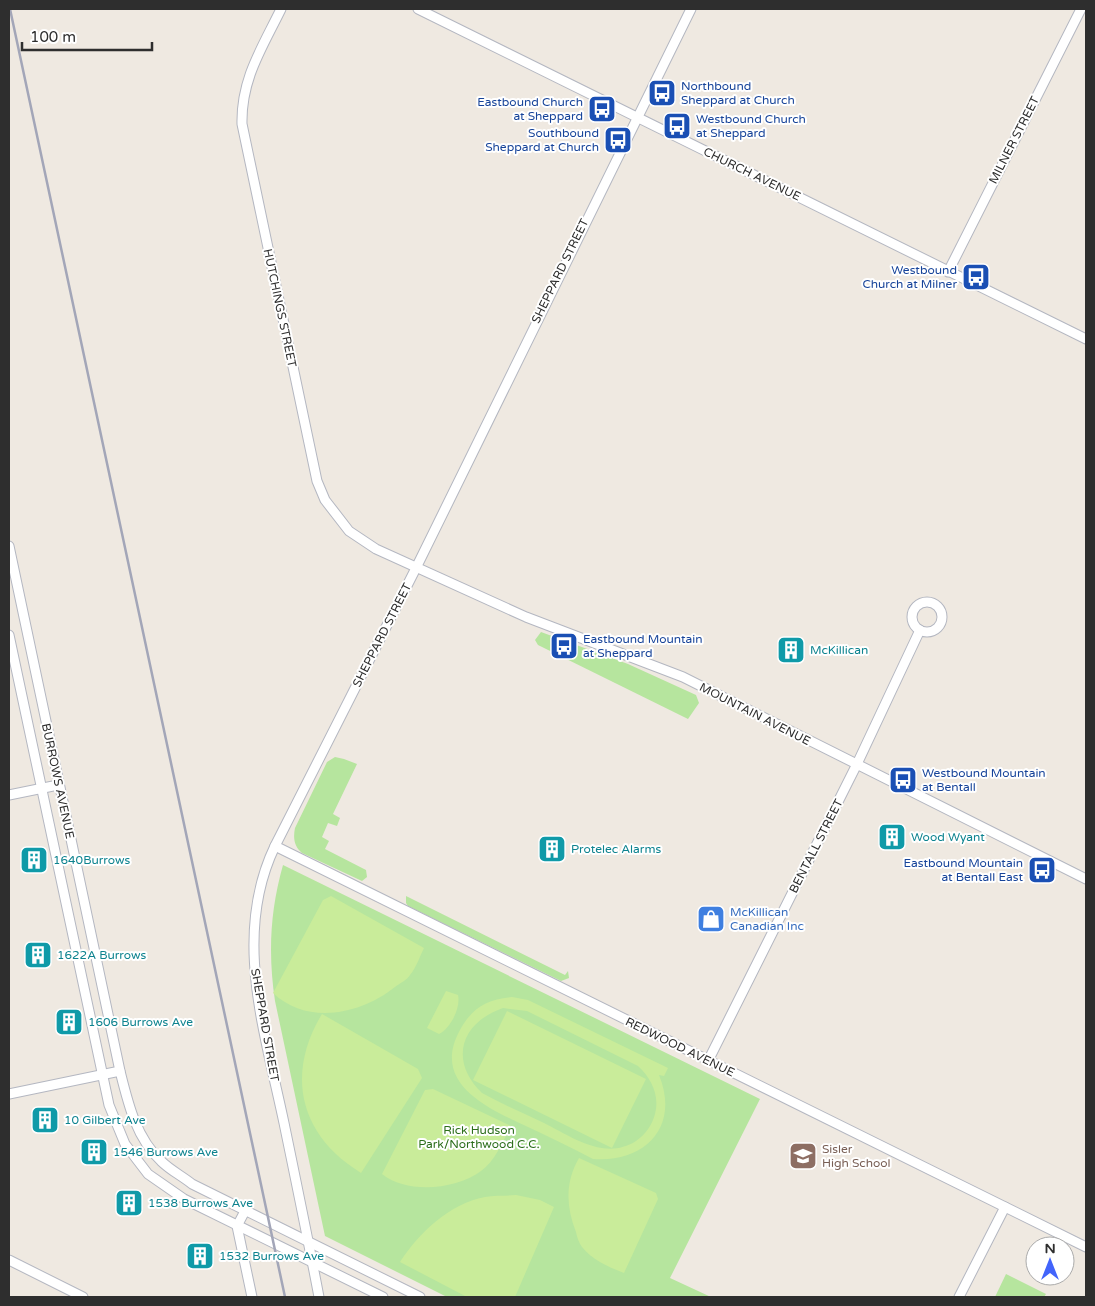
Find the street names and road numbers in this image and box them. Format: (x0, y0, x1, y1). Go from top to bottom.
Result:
street label: MILNER STREET (986, 93, 1042, 186)
street label: CHURCH AVENUE (701, 144, 803, 204)
street label: SHEPPARD STREET (529, 216, 592, 326)
street label: HUTCHINGS STREET (261, 248, 300, 369)
street label: SHEPPARD STREET (350, 580, 415, 689)
street label: MOUNTAIN AVENUE (697, 680, 813, 748)
street label: BURROWS AVENUE (39, 722, 77, 840)
street label: BENTALL STREET (786, 796, 846, 895)
street label: SHEPPARD STREET (248, 967, 282, 1083)
street label: REDWOOD AVENUE (623, 1014, 737, 1080)

